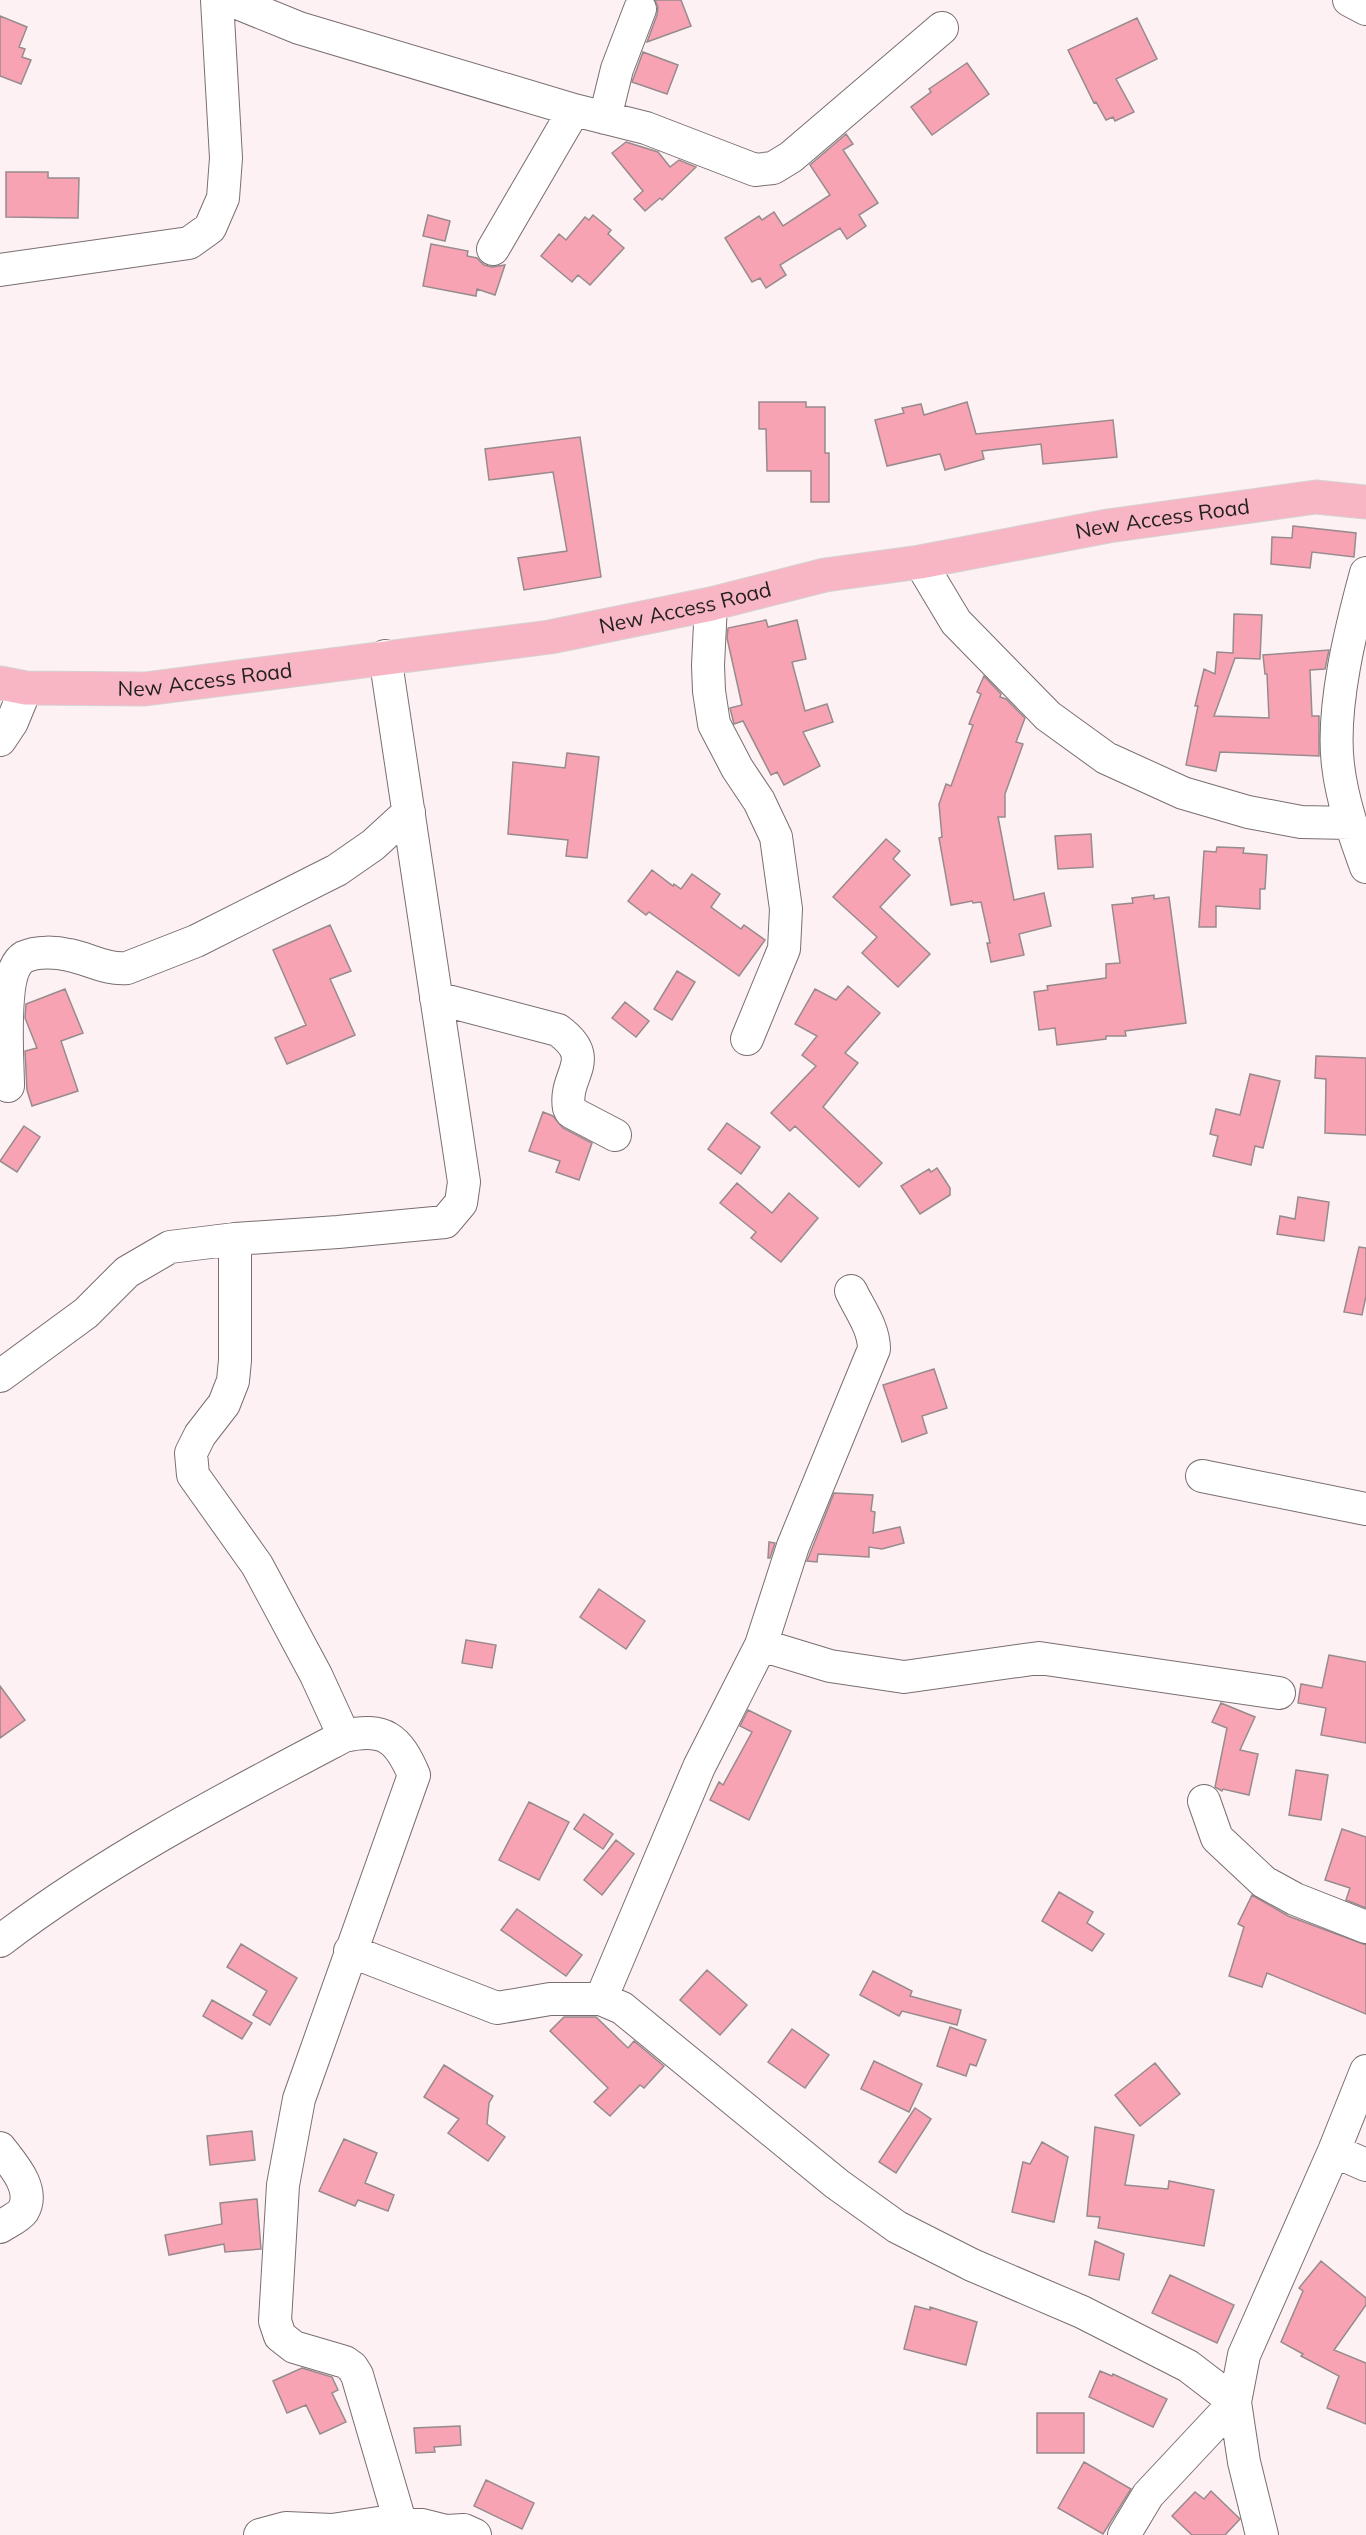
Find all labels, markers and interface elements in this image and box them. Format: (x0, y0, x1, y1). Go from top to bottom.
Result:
street label: New Access Road (1073, 492, 1251, 544)
street label: New Access Road (596, 575, 774, 639)
street label: New Access Road (118, 656, 294, 701)

